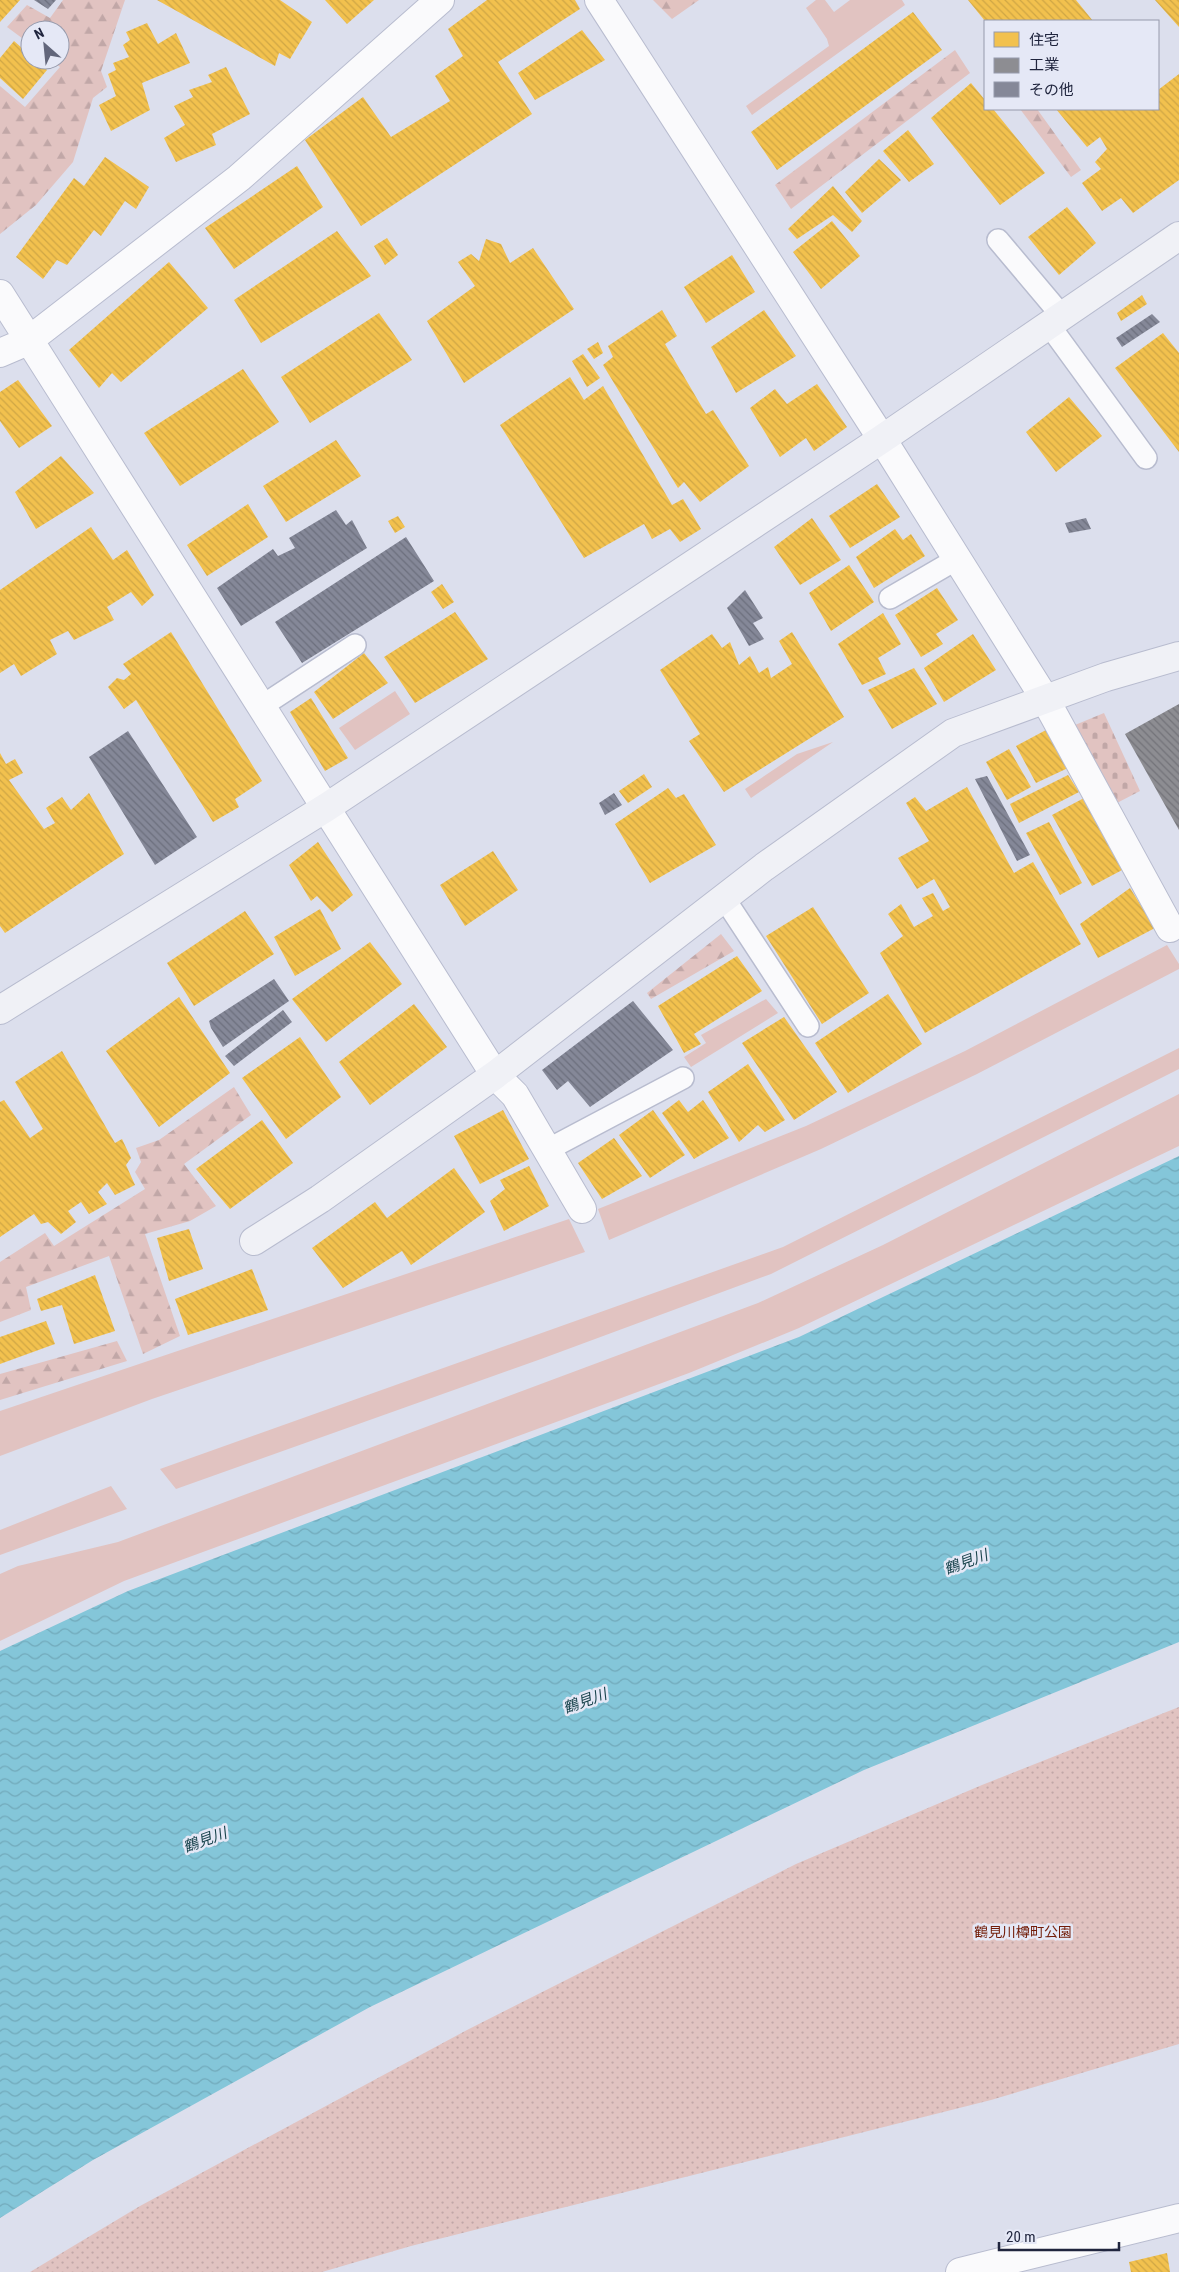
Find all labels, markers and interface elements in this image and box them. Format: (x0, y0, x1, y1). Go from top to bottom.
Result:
north arrow (20, 20, 70, 70)
legend (984, 20, 1159, 110)
text: N (32, 24, 47, 42)
text: 住宅 (1029, 31, 1059, 49)
text: 工業 (1029, 56, 1059, 74)
text: その他 (1029, 81, 1074, 99)
water label: 鶴見川 (942, 1545, 992, 1578)
water label: 鶴見川 (561, 1684, 611, 1717)
water label: 鶴見川 (181, 1823, 231, 1856)
park label: 鶴見川樽町公園 (974, 1924, 1072, 1940)
scale bar (999, 2220, 1119, 2252)
text: 20 m (1006, 2228, 1036, 2246)

